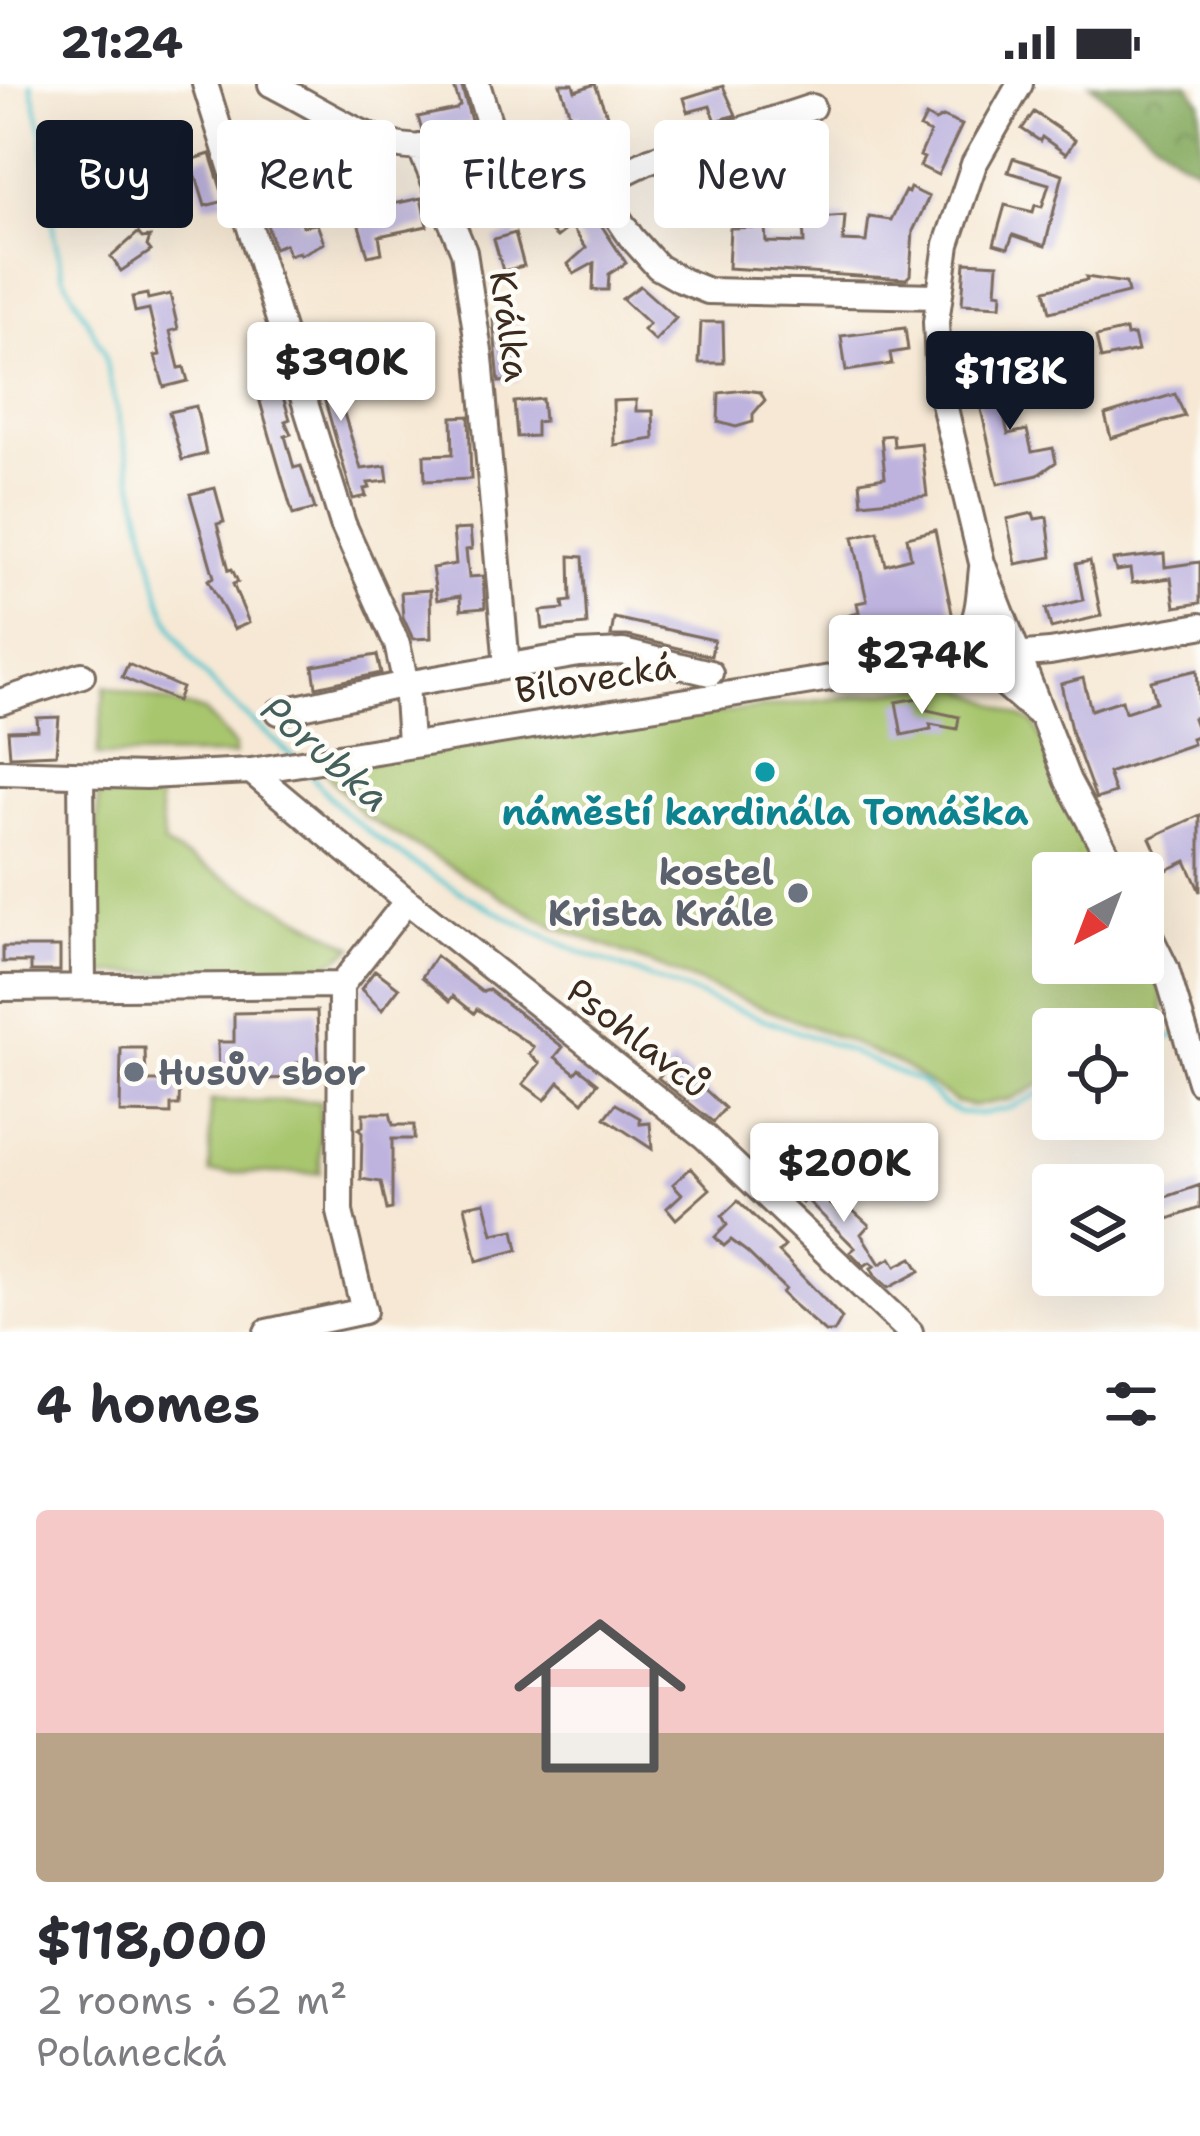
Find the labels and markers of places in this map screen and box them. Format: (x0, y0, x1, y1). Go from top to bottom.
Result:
pin: $390K (257, 322, 425, 424)
pin: $118K (926, 331, 1094, 433)
pin: $274K (838, 615, 1006, 717)
marker: náměstí kardinála Tomáška (752, 759, 778, 785)
place label: náměstí kardinála Tomáška (501, 788, 1029, 837)
place label: kostel Krista Krále (548, 848, 774, 938)
marker: kostel Krista Krále (785, 880, 811, 906)
place label: Husův sbor (158, 1048, 366, 1097)
marker: Husův sbor (121, 1059, 147, 1085)
pin: $200K (760, 1123, 928, 1225)

